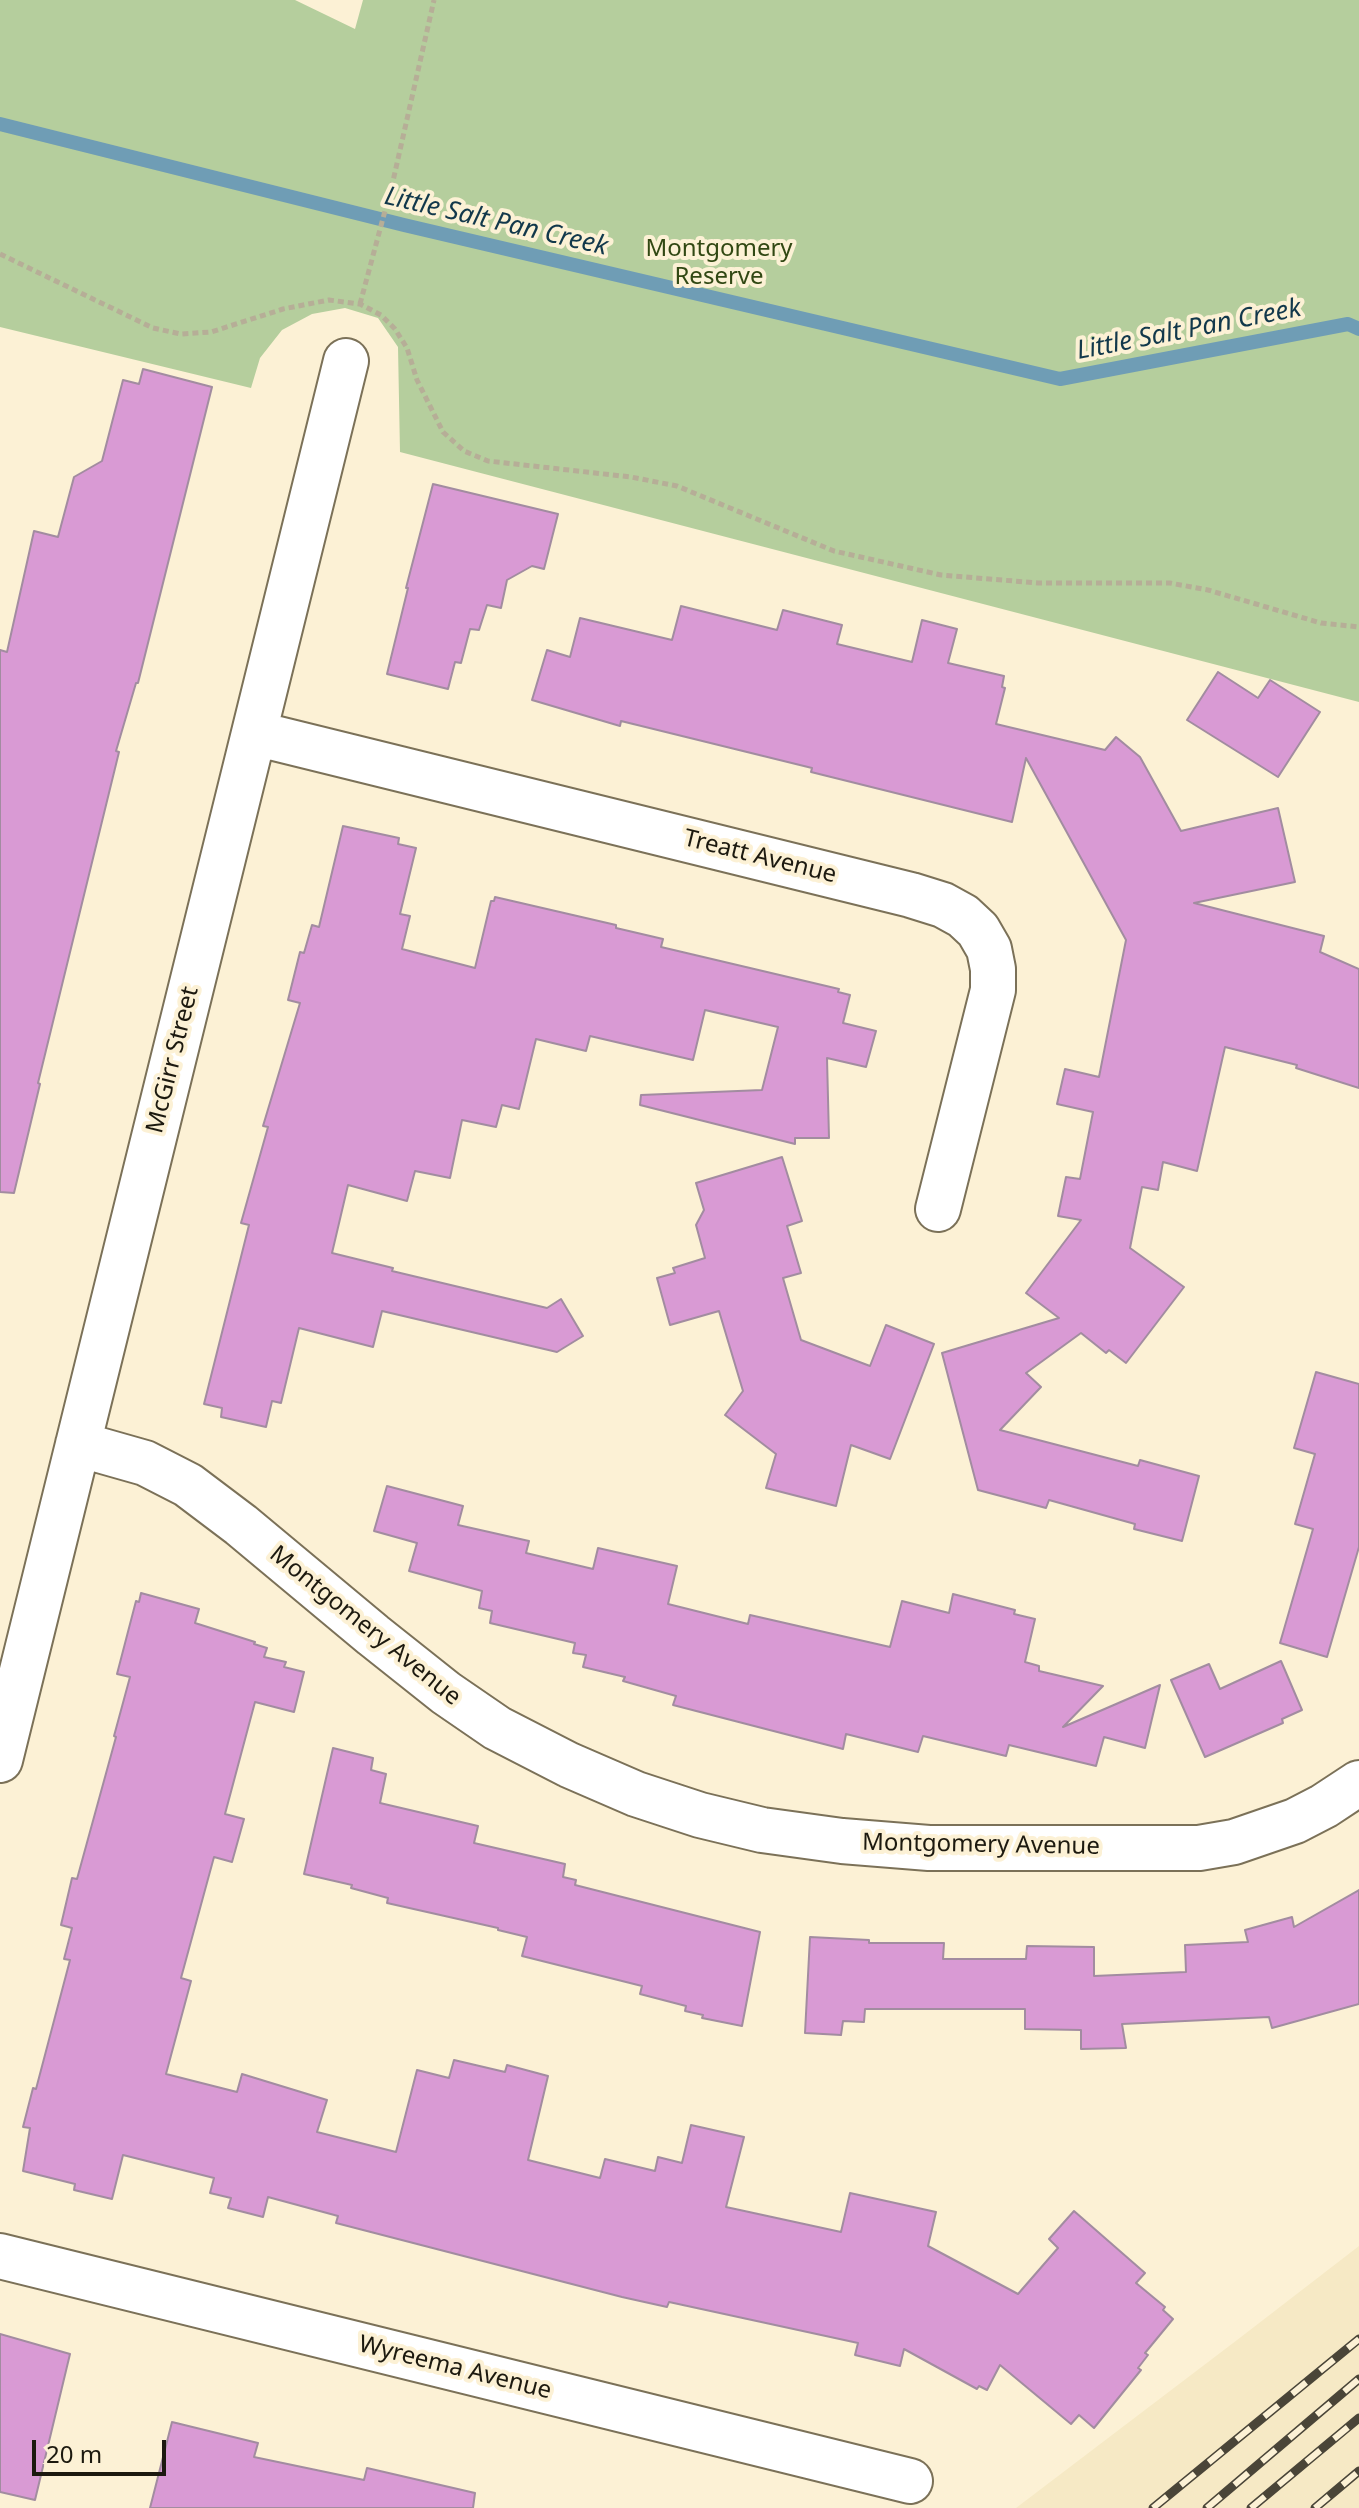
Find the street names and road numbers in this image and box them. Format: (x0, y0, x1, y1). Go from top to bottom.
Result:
street label: Treatt Avenue (681, 824, 839, 890)
street label: McGirr Street (141, 984, 205, 1136)
street label: Montgomery Avenue (264, 1540, 466, 1712)
street label: Montgomery Avenue (862, 1829, 1100, 1861)
street label: Wyreema Avenue (356, 2330, 554, 2406)

